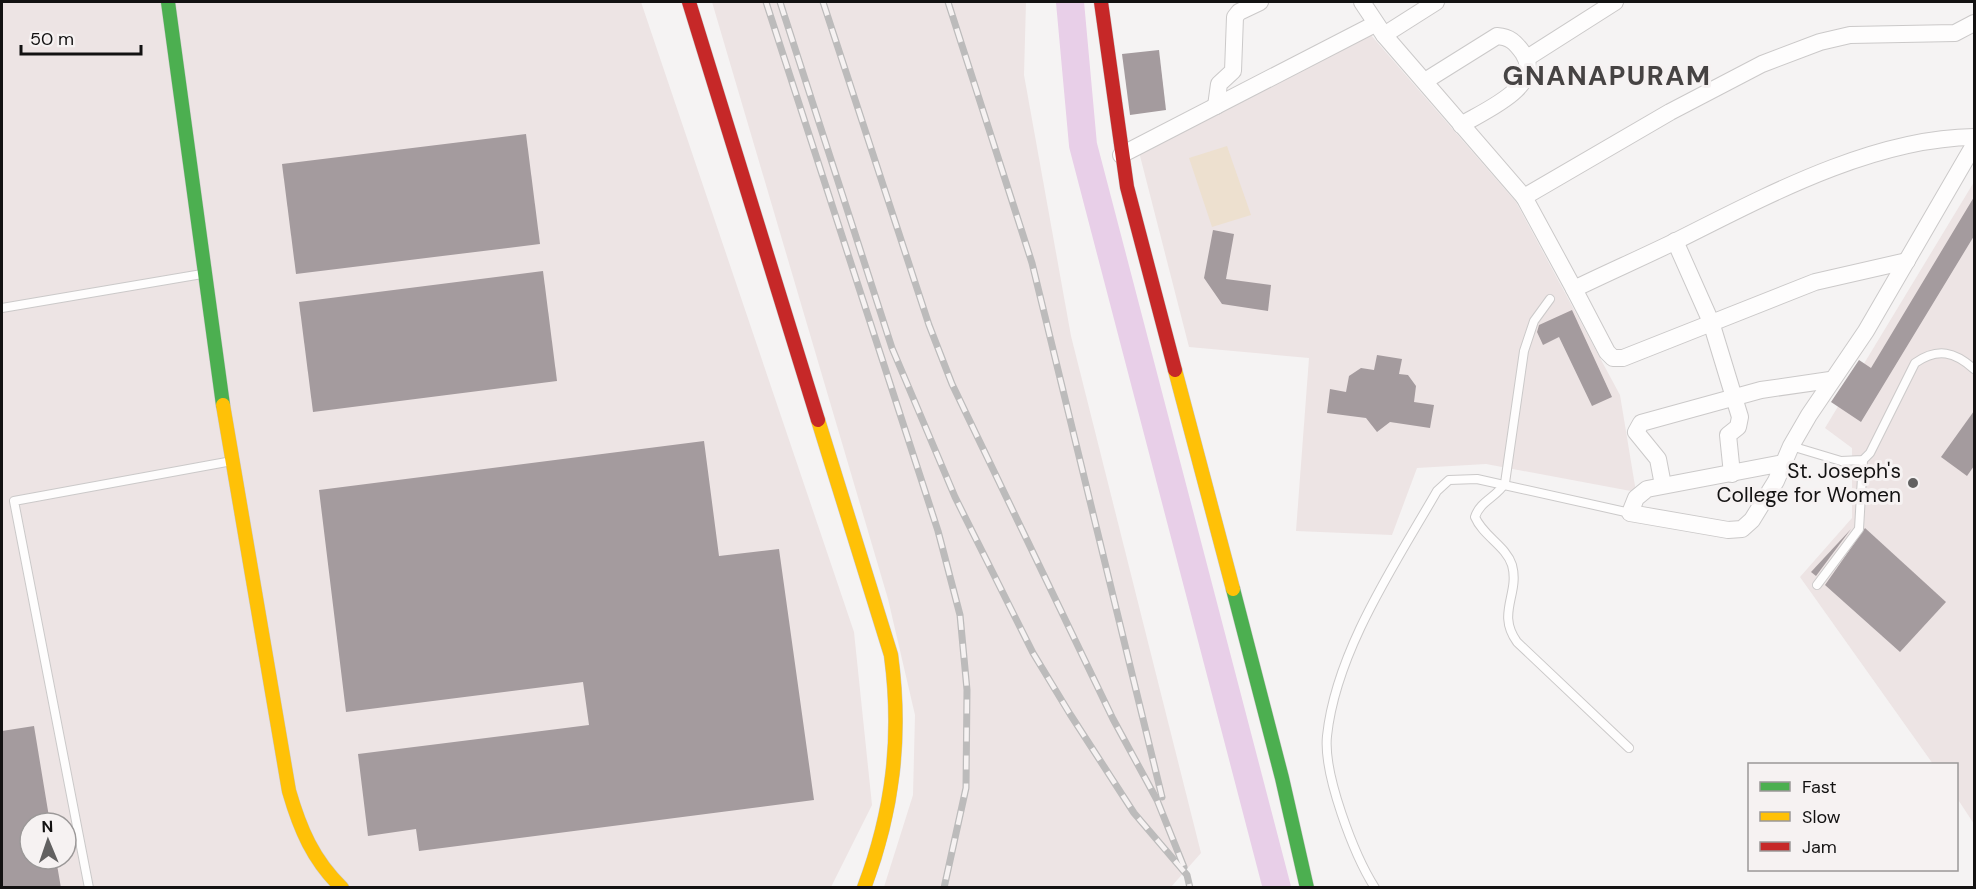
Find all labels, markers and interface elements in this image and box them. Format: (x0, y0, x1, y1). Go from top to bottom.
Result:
scale bar (21, 18, 141, 56)
text: 50 m (30, 27, 74, 51)
district label: GNANAPURAM (1503, 58, 1711, 93)
place label: St. Joseph's College for Women (1717, 457, 1901, 509)
marker: St. Joseph's College for Women (1906, 476, 1920, 490)
legend (1748, 763, 1958, 871)
text: Fast (1802, 775, 1837, 799)
text: Slow (1802, 805, 1841, 829)
north arrow (18, 811, 78, 871)
text: N (41, 816, 54, 837)
text: Jam (1802, 835, 1837, 859)

